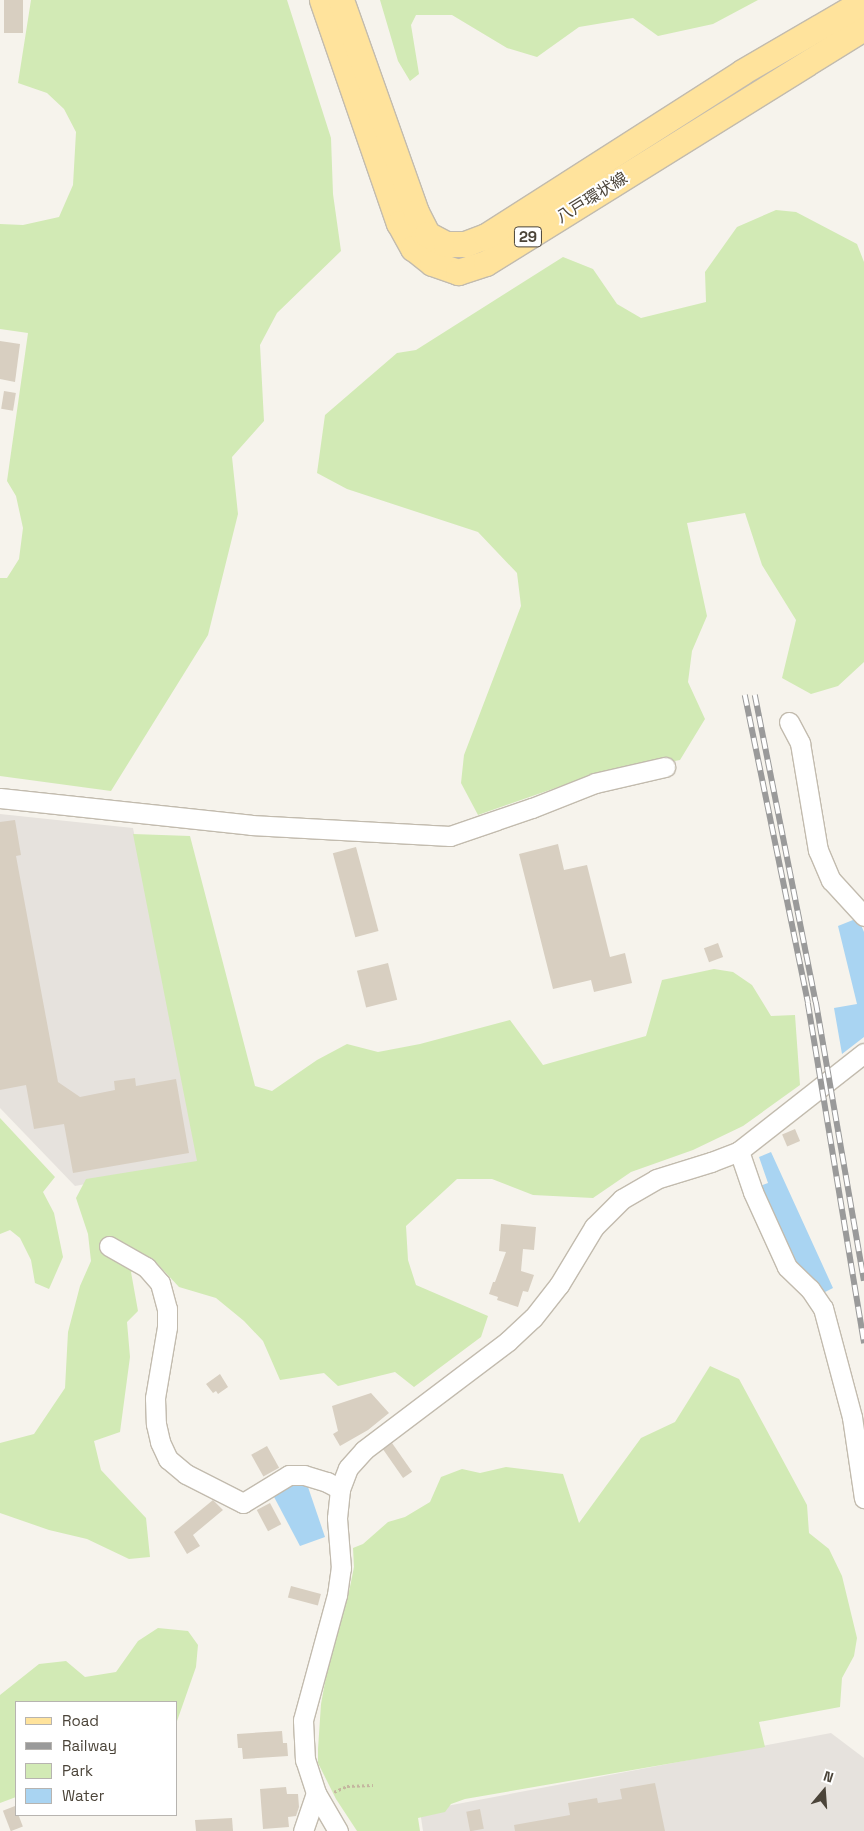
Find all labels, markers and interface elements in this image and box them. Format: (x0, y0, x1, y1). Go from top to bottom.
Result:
street label: 八戸環状線 (553, 169, 631, 227)
road number: 29 (513, 224, 543, 250)
legend (15, 1701, 178, 1816)
text: Road (62, 1711, 99, 1730)
text: Railway (62, 1736, 117, 1755)
text: Park (62, 1761, 93, 1780)
north arrow (799, 1766, 849, 1816)
text: N (821, 1767, 836, 1787)
text: Water (62, 1786, 104, 1805)

